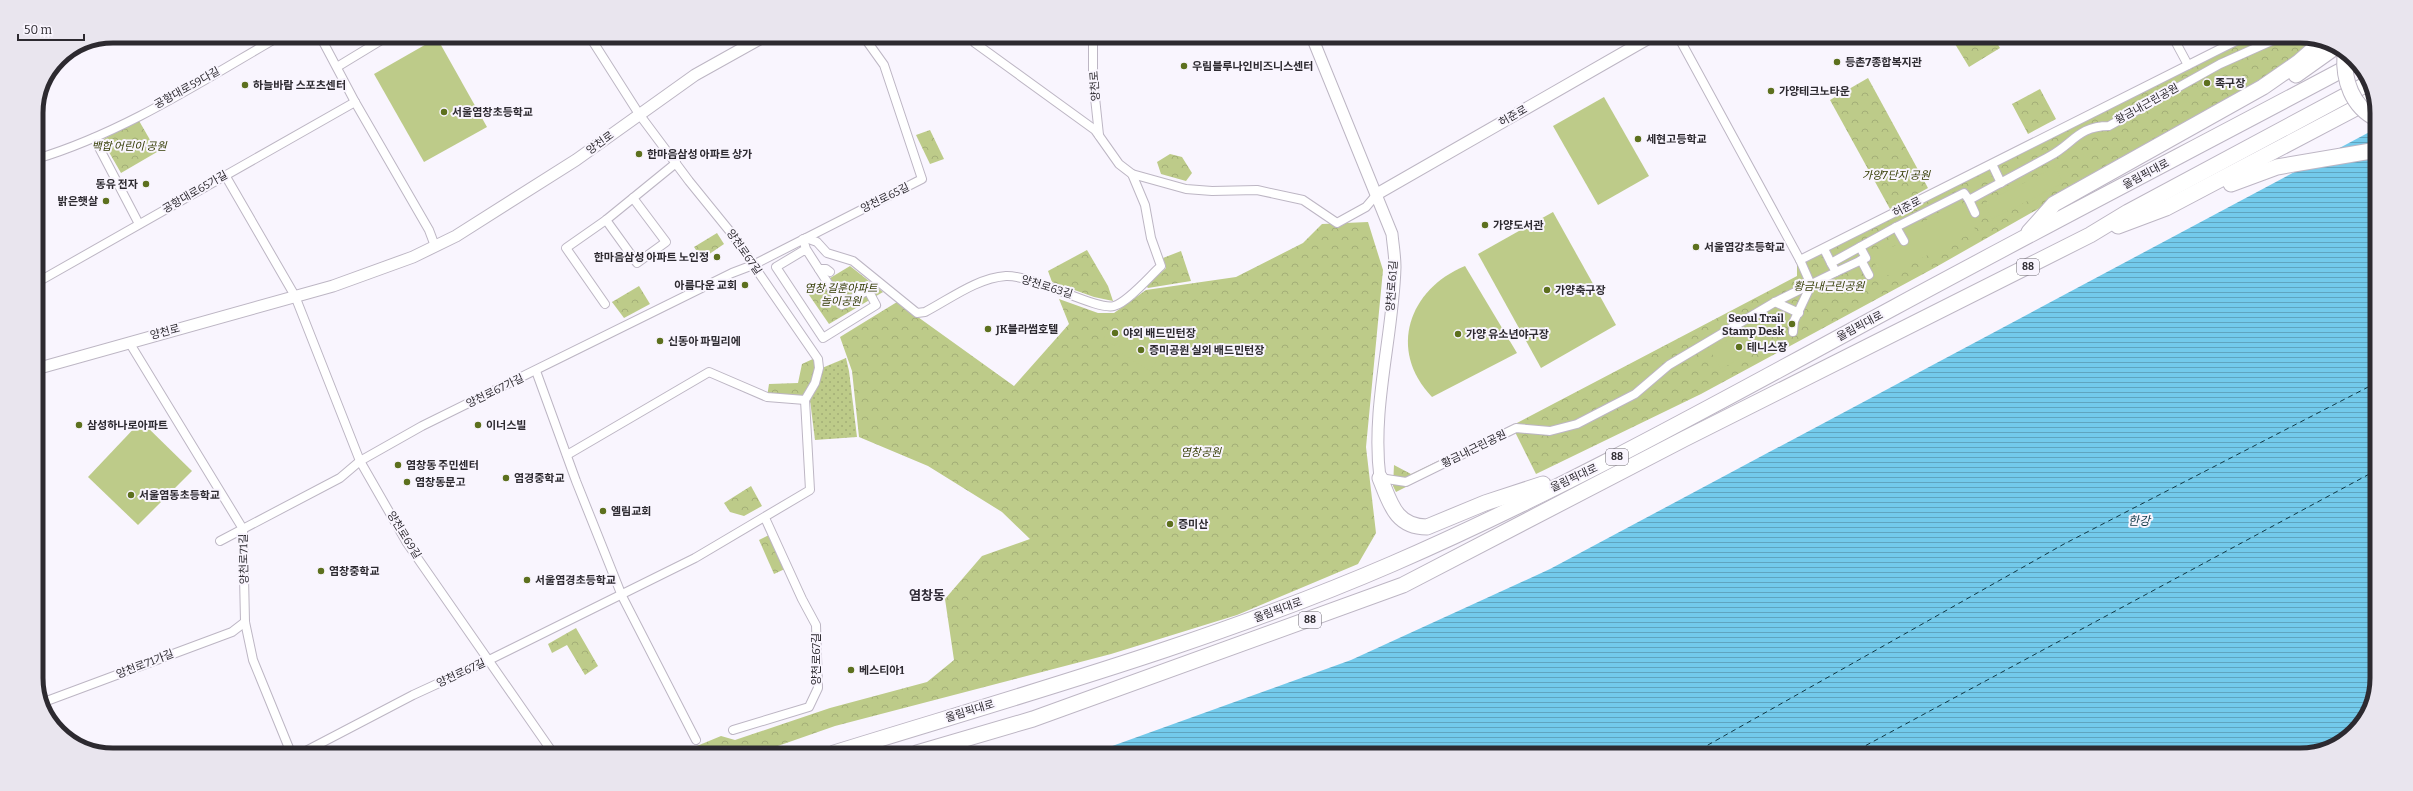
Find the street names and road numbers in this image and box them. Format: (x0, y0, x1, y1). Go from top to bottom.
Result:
street label: 공항대로59다길 (152, 65, 222, 111)
street label: 양천로 (1087, 70, 1103, 102)
street label: 황금내근린공원 (2113, 81, 2181, 127)
street label: 허준로 (1497, 103, 1529, 129)
street label: 양천로 (584, 129, 616, 157)
street label: 올림픽대로 (2121, 156, 2171, 192)
street label: 공항대로65가길 (160, 168, 230, 216)
street label: 양천로65길 (859, 181, 911, 215)
street label: 허준로 (1891, 194, 1923, 220)
street label: 양천로67길 (724, 227, 764, 277)
road number: 88 (2017, 259, 2039, 275)
street label: 양천로61길 (1384, 260, 1400, 312)
street label: 양천로63길 (1020, 273, 1074, 301)
street label: 올림픽대로 (1835, 308, 1885, 344)
street label: 양천로 (149, 322, 181, 342)
street label: 양천로67가길 (464, 371, 526, 411)
street label: 황금내근린공원 (1439, 428, 1509, 470)
road number: 88 (1606, 449, 1628, 465)
street label: 올림픽대로 (1548, 461, 1600, 495)
street label: 양천로69길 (384, 509, 424, 561)
street label: 양천로71길 (237, 534, 251, 584)
street label: 올림픽대로 (1252, 595, 1304, 625)
road number: 88 (1299, 612, 1321, 628)
street label: 양천로67길 (810, 633, 823, 685)
street label: 양천로71가길 (114, 647, 176, 681)
street label: 양천로67길 (435, 656, 487, 690)
street label: 올림픽대로 (944, 697, 996, 725)

